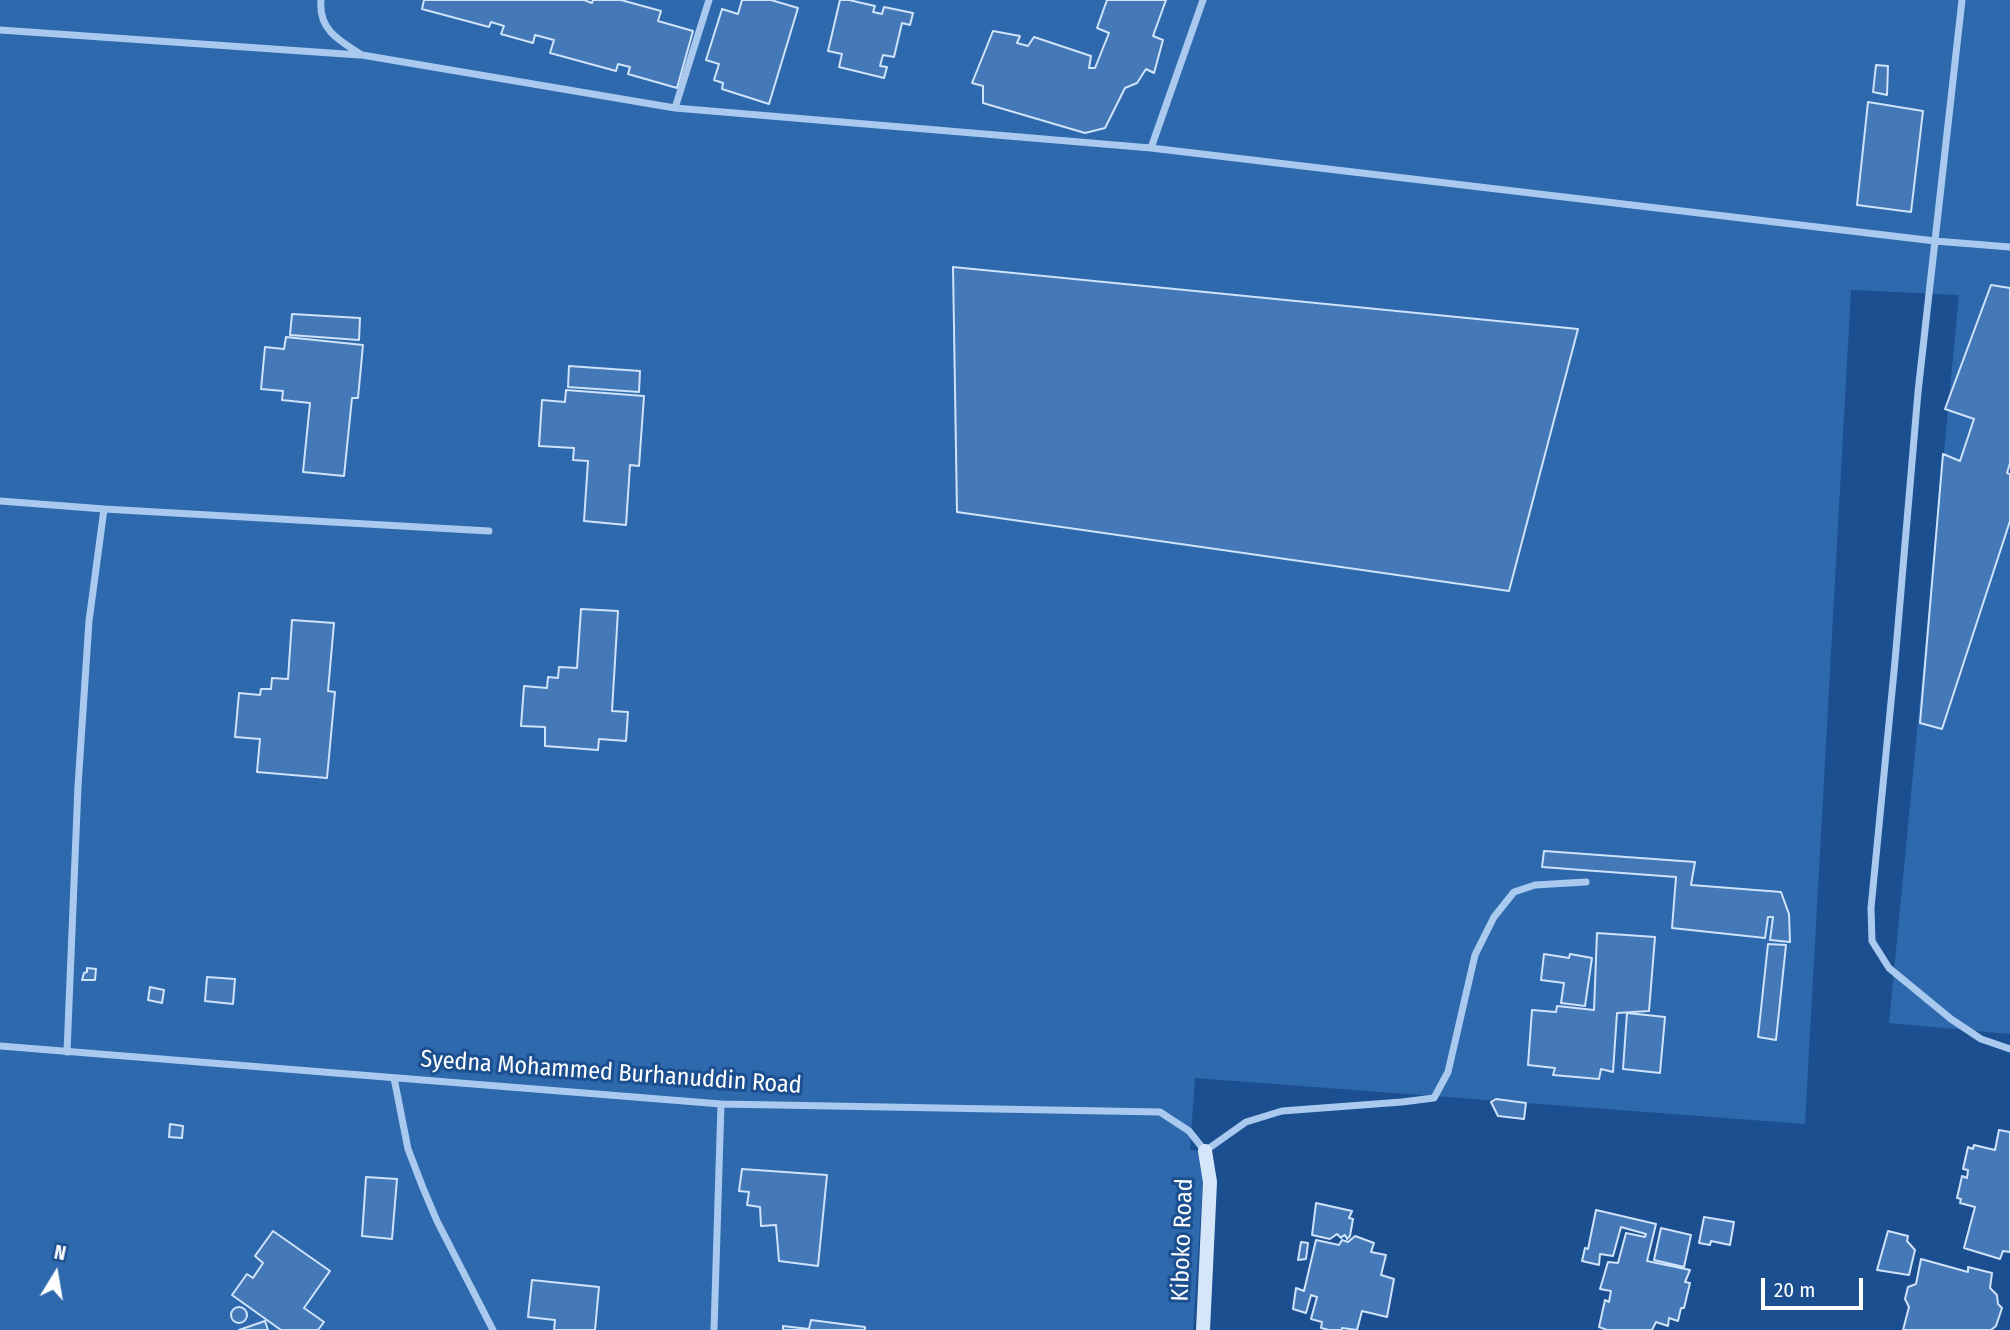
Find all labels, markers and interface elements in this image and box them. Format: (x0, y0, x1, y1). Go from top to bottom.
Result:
street label: Syedna Mohammed Burhanuddin Road (420, 1045, 802, 1101)
street label: Kiboko Road (1166, 1178, 1200, 1302)
north arrow (21, 1239, 91, 1309)
text: N (52, 1241, 68, 1265)
scale bar (1765, 1264, 1867, 1308)
text: 20 m (1774, 1277, 1815, 1303)

